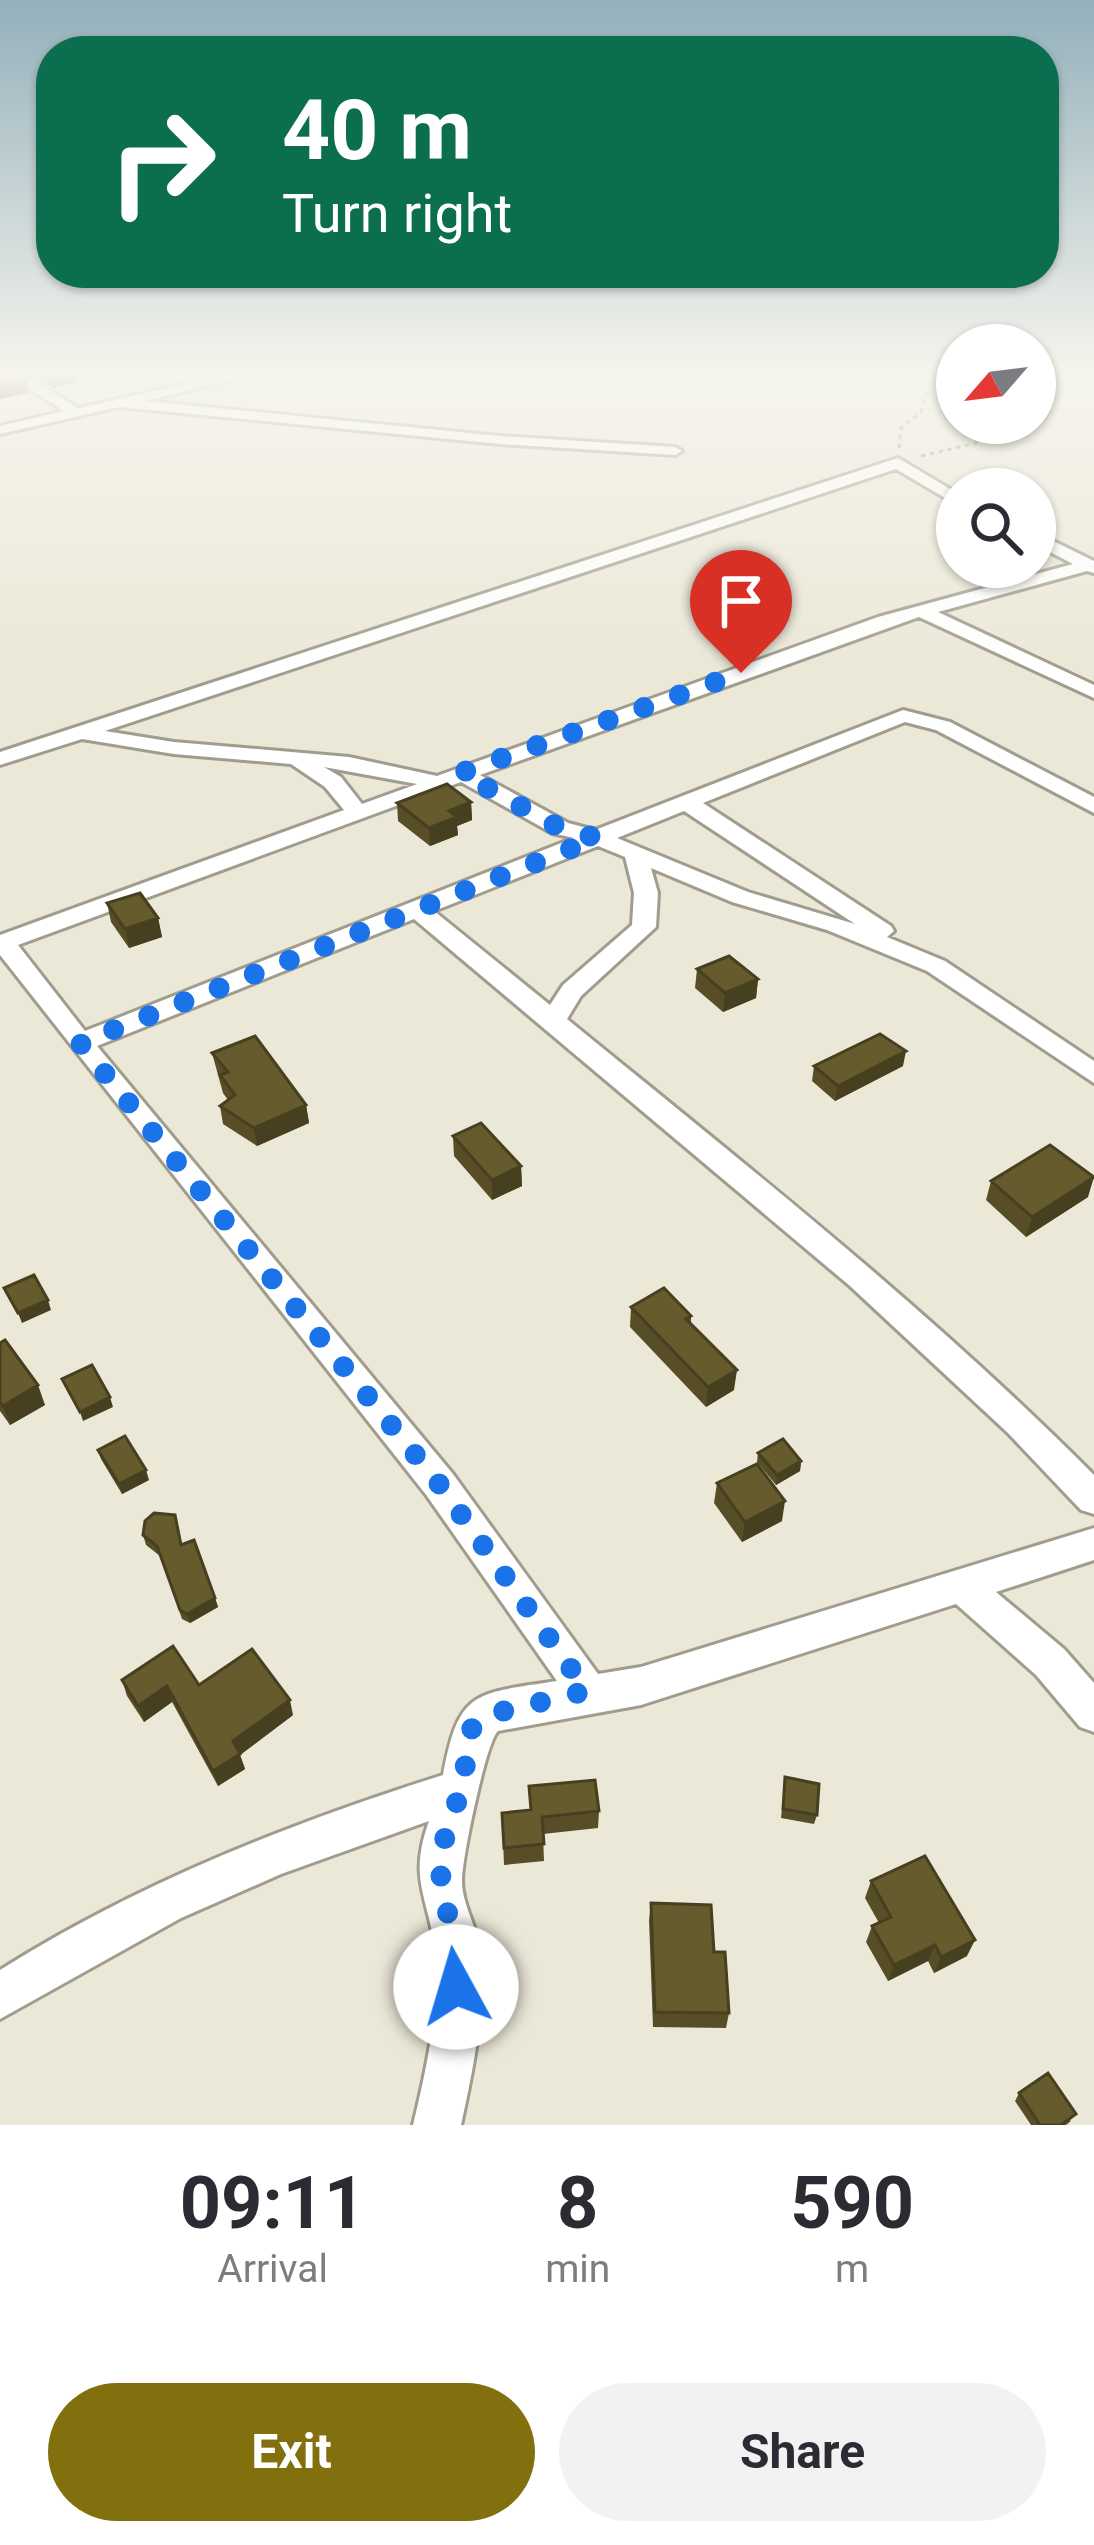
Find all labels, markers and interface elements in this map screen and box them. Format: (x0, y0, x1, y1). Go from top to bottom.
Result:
text: 40 m (282, 81, 472, 180)
icon: right (84, 84, 240, 240)
text: Turn right (282, 182, 512, 245)
north arrow (936, 324, 1056, 444)
map controls (936, 324, 1056, 588)
button: search (936, 468, 1056, 588)
pin (690, 550, 792, 673)
icon: arrive (708, 568, 774, 634)
position arrow (393, 1924, 519, 2050)
text: 09:11 (180, 2161, 365, 2246)
text: 8 (557, 2161, 598, 2246)
text: 590 (790, 2161, 914, 2246)
text: Arrival (217, 2246, 328, 2292)
text: min (545, 2246, 610, 2292)
text: m (835, 2246, 869, 2292)
button: Exit (48, 2383, 535, 2521)
button: Share (559, 2383, 1046, 2521)

